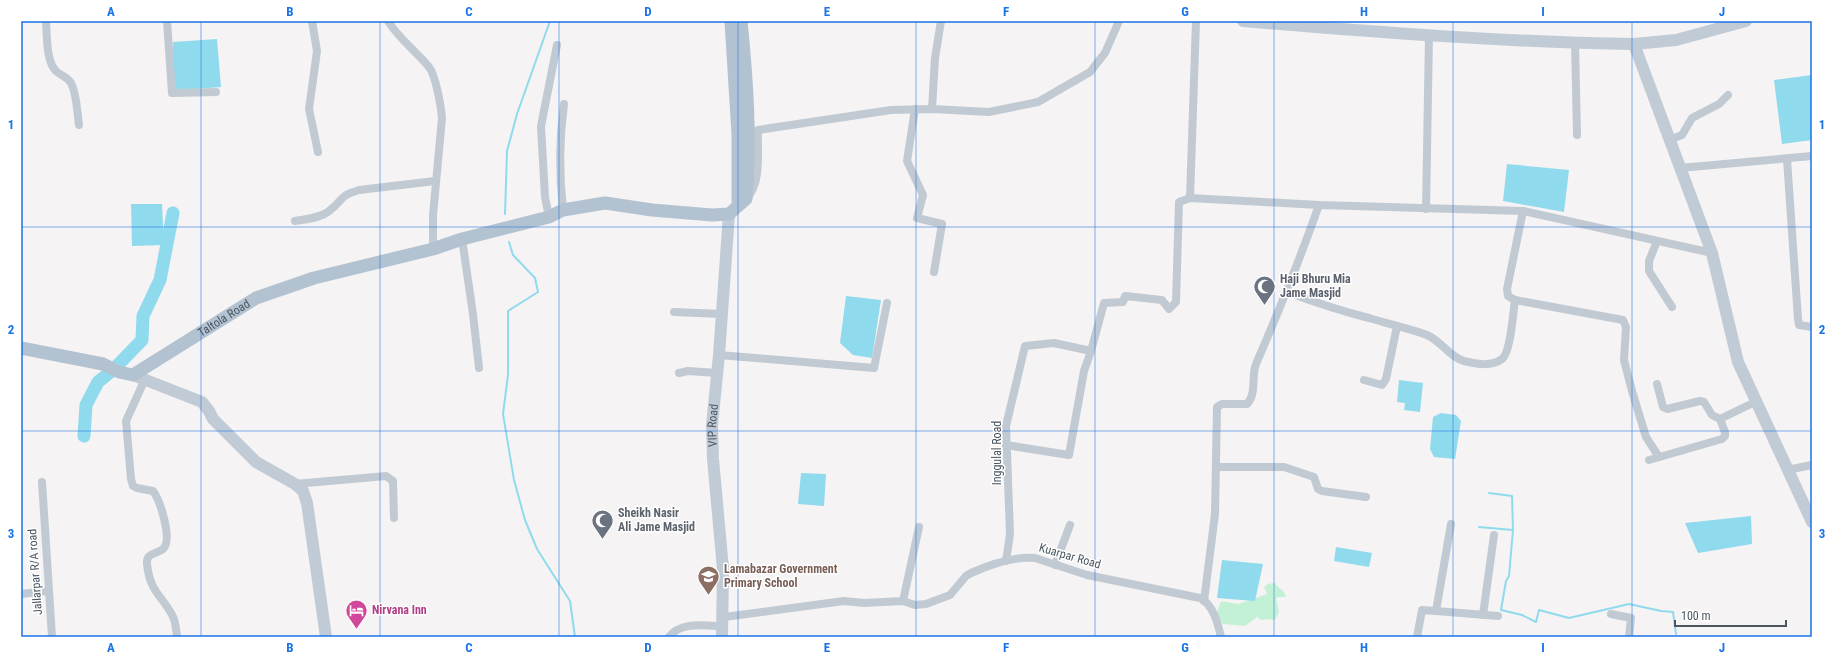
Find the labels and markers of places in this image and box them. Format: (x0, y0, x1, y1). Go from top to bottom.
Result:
place label: Haji Bhuru Mia Jame Masjid (1280, 272, 1351, 300)
mosque icon: Haji Bhuru Mia Jame Masjid (1251, 273, 1277, 306)
place label: Sheikh Nasir Ali Jame Masjid (618, 506, 695, 534)
mosque icon: Sheikh Nasir Ali Jame Masjid (589, 507, 615, 540)
place label: Lamabazar Government Primary School (724, 562, 838, 590)
school or university icon: Lamabazar Government Primary School (696, 563, 722, 596)
hotel icon: Nirvana Inn (344, 597, 370, 630)
place label: Nirvana Inn (372, 603, 427, 617)

